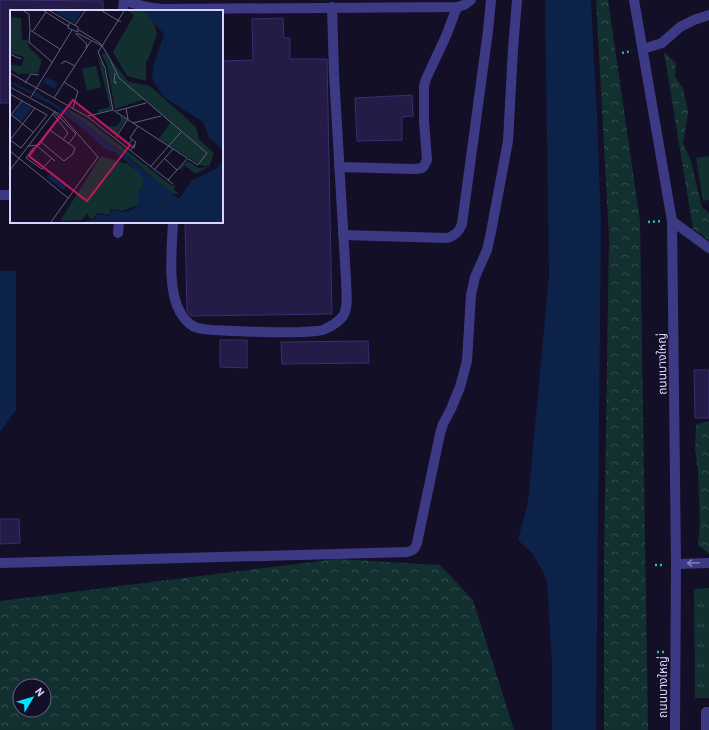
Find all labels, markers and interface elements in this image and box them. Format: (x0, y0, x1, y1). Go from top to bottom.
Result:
inset map (10, 10, 223, 223)
street label: ถนนบางใหญ่ (653, 333, 669, 395)
one-way arrow (687, 560, 700, 567)
street label: ถนนบางใหญ่ (655, 656, 669, 718)
north arrow (12, 678, 52, 718)
text: N (33, 685, 48, 698)

